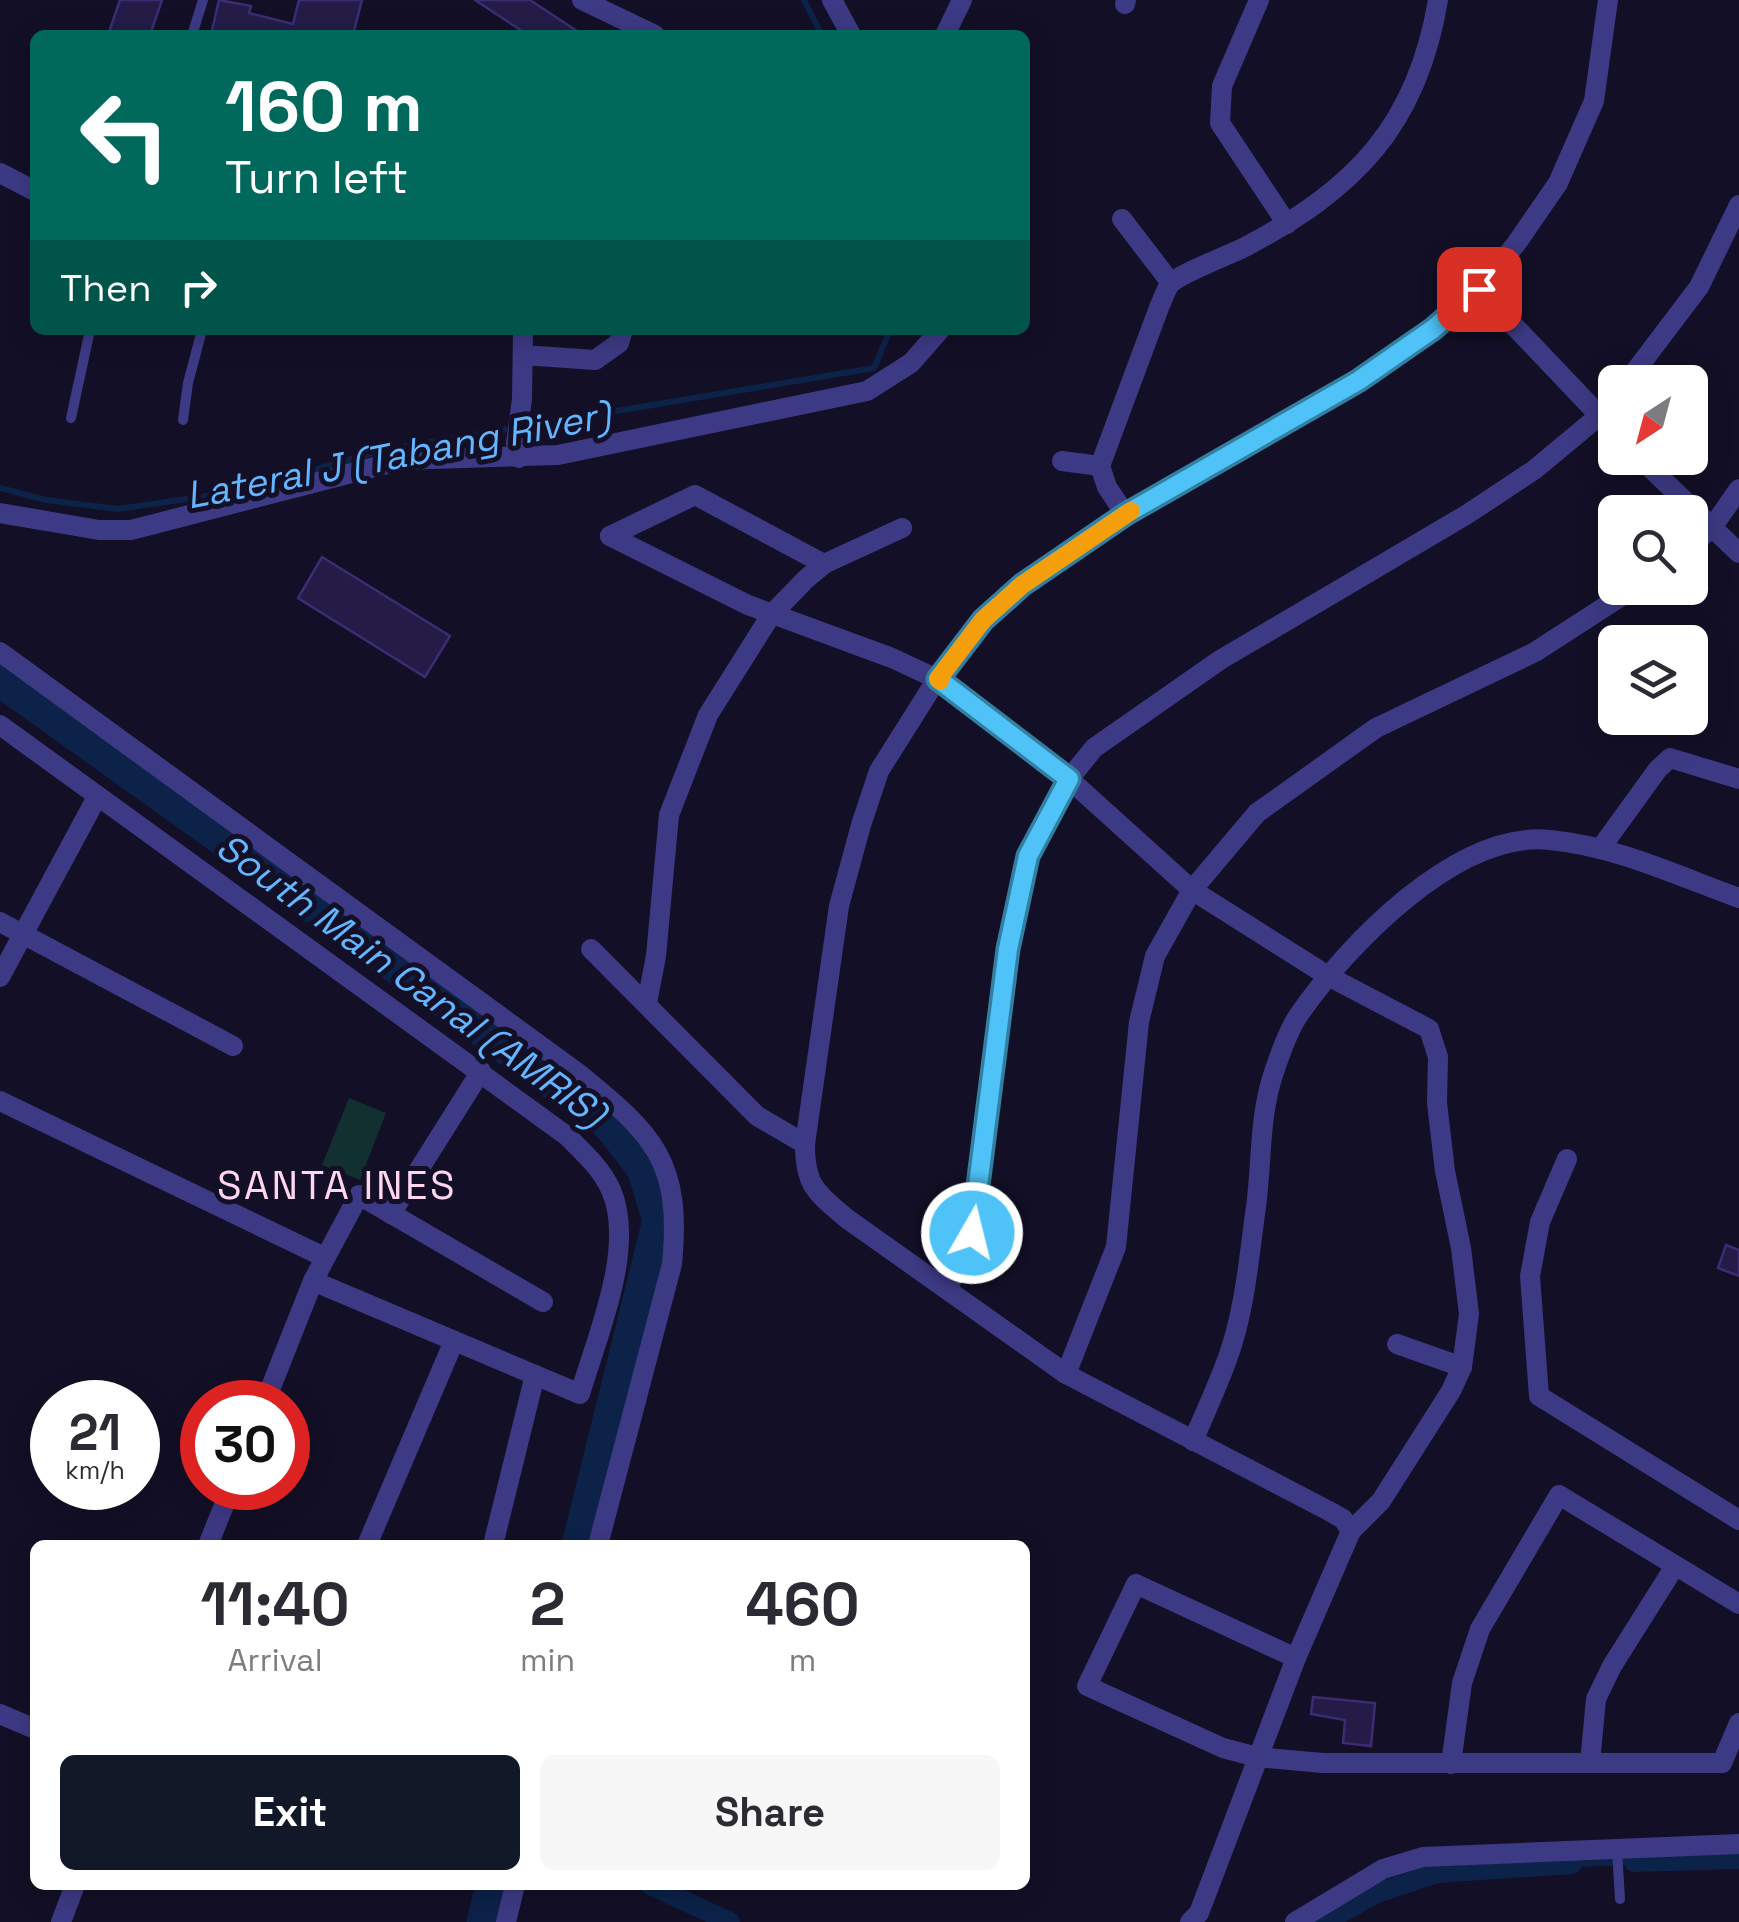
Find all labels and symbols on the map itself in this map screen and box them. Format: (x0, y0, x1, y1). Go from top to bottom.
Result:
pin (1437, 247, 1522, 332)
north arrow (1598, 365, 1708, 475)
water label: Lateral J (Tabang River) (182, 390, 618, 520)
water label: South Main Canal (AMRIS) (207, 823, 618, 1140)
district label: SANTA INES (217, 1160, 457, 1211)
position arrow (920, 1181, 1024, 1285)
speed limit sign: 30 (180, 1380, 310, 1510)

